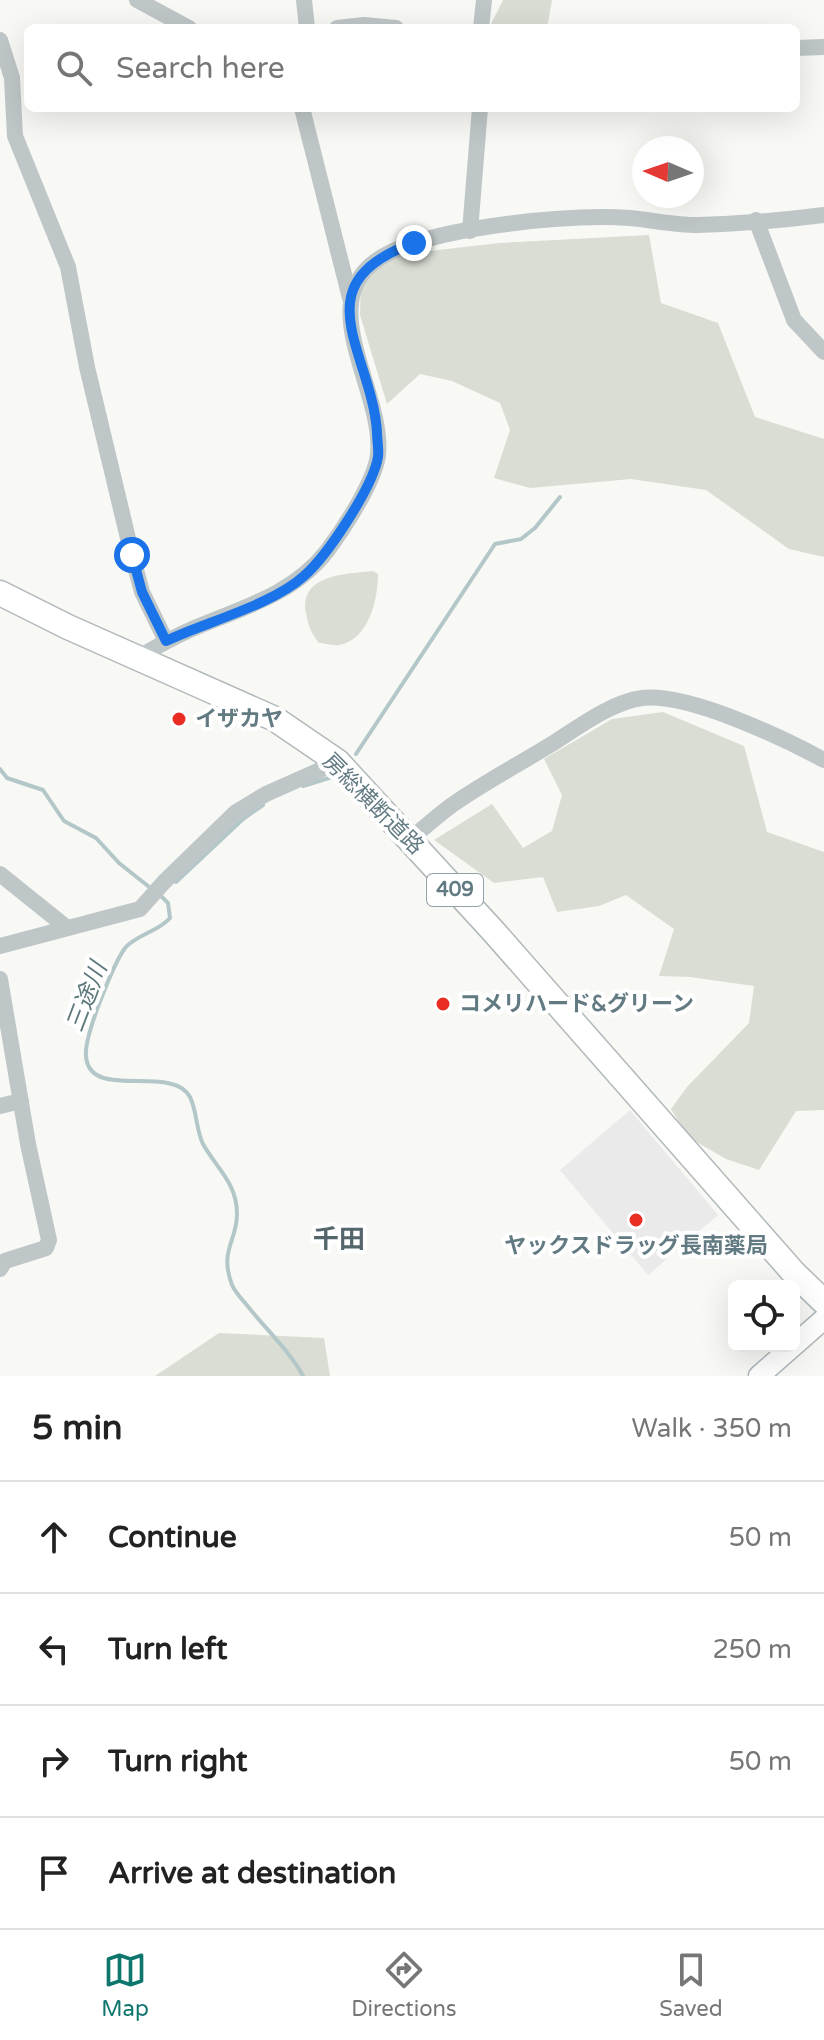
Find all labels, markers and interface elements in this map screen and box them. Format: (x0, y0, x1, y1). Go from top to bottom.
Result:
search box (24, 24, 800, 112)
icon: search (52, 46, 96, 90)
text: Search here (116, 50, 285, 87)
north arrow (632, 136, 704, 208)
route end (396, 225, 432, 261)
route start (114, 537, 150, 573)
place label: イザカヤ (195, 706, 283, 732)
marker: イザカヤ (170, 710, 188, 728)
street label: 房総横断道路 (317, 748, 429, 860)
road number: 409 (427, 874, 483, 906)
water label: 三途川 (61, 955, 115, 1036)
place label: コメリハード&グリーン (459, 991, 694, 1017)
marker: コメリハード&グリーン (434, 995, 452, 1013)
marker: ヤックスドラッグ長南薬局 (627, 1211, 645, 1229)
district label: 千田 (313, 1224, 365, 1255)
place label: ヤックスドラッグ長南薬局 (504, 1233, 768, 1259)
map controls (728, 1280, 800, 1352)
button: locate (728, 1280, 800, 1352)
text: 5 min (32, 1408, 123, 1449)
text: Walk · 350 m (632, 1413, 792, 1444)
icon: ahead (32, 1515, 76, 1559)
text: Continue (108, 1519, 237, 1556)
text: 50 m (729, 1522, 792, 1553)
icon: left (32, 1627, 76, 1671)
text: Turn left (108, 1631, 227, 1668)
text: 250 m (712, 1634, 792, 1665)
icon: right (32, 1739, 76, 1783)
text: Turn right (108, 1743, 248, 1780)
text: 50 m (729, 1746, 792, 1777)
icon: arrive (32, 1851, 76, 1895)
text: Arrive at destination (108, 1855, 396, 1892)
tab: Map (101, 1948, 149, 2022)
tab: Directions (351, 1948, 457, 2022)
tab: Saved (659, 1948, 723, 2022)

